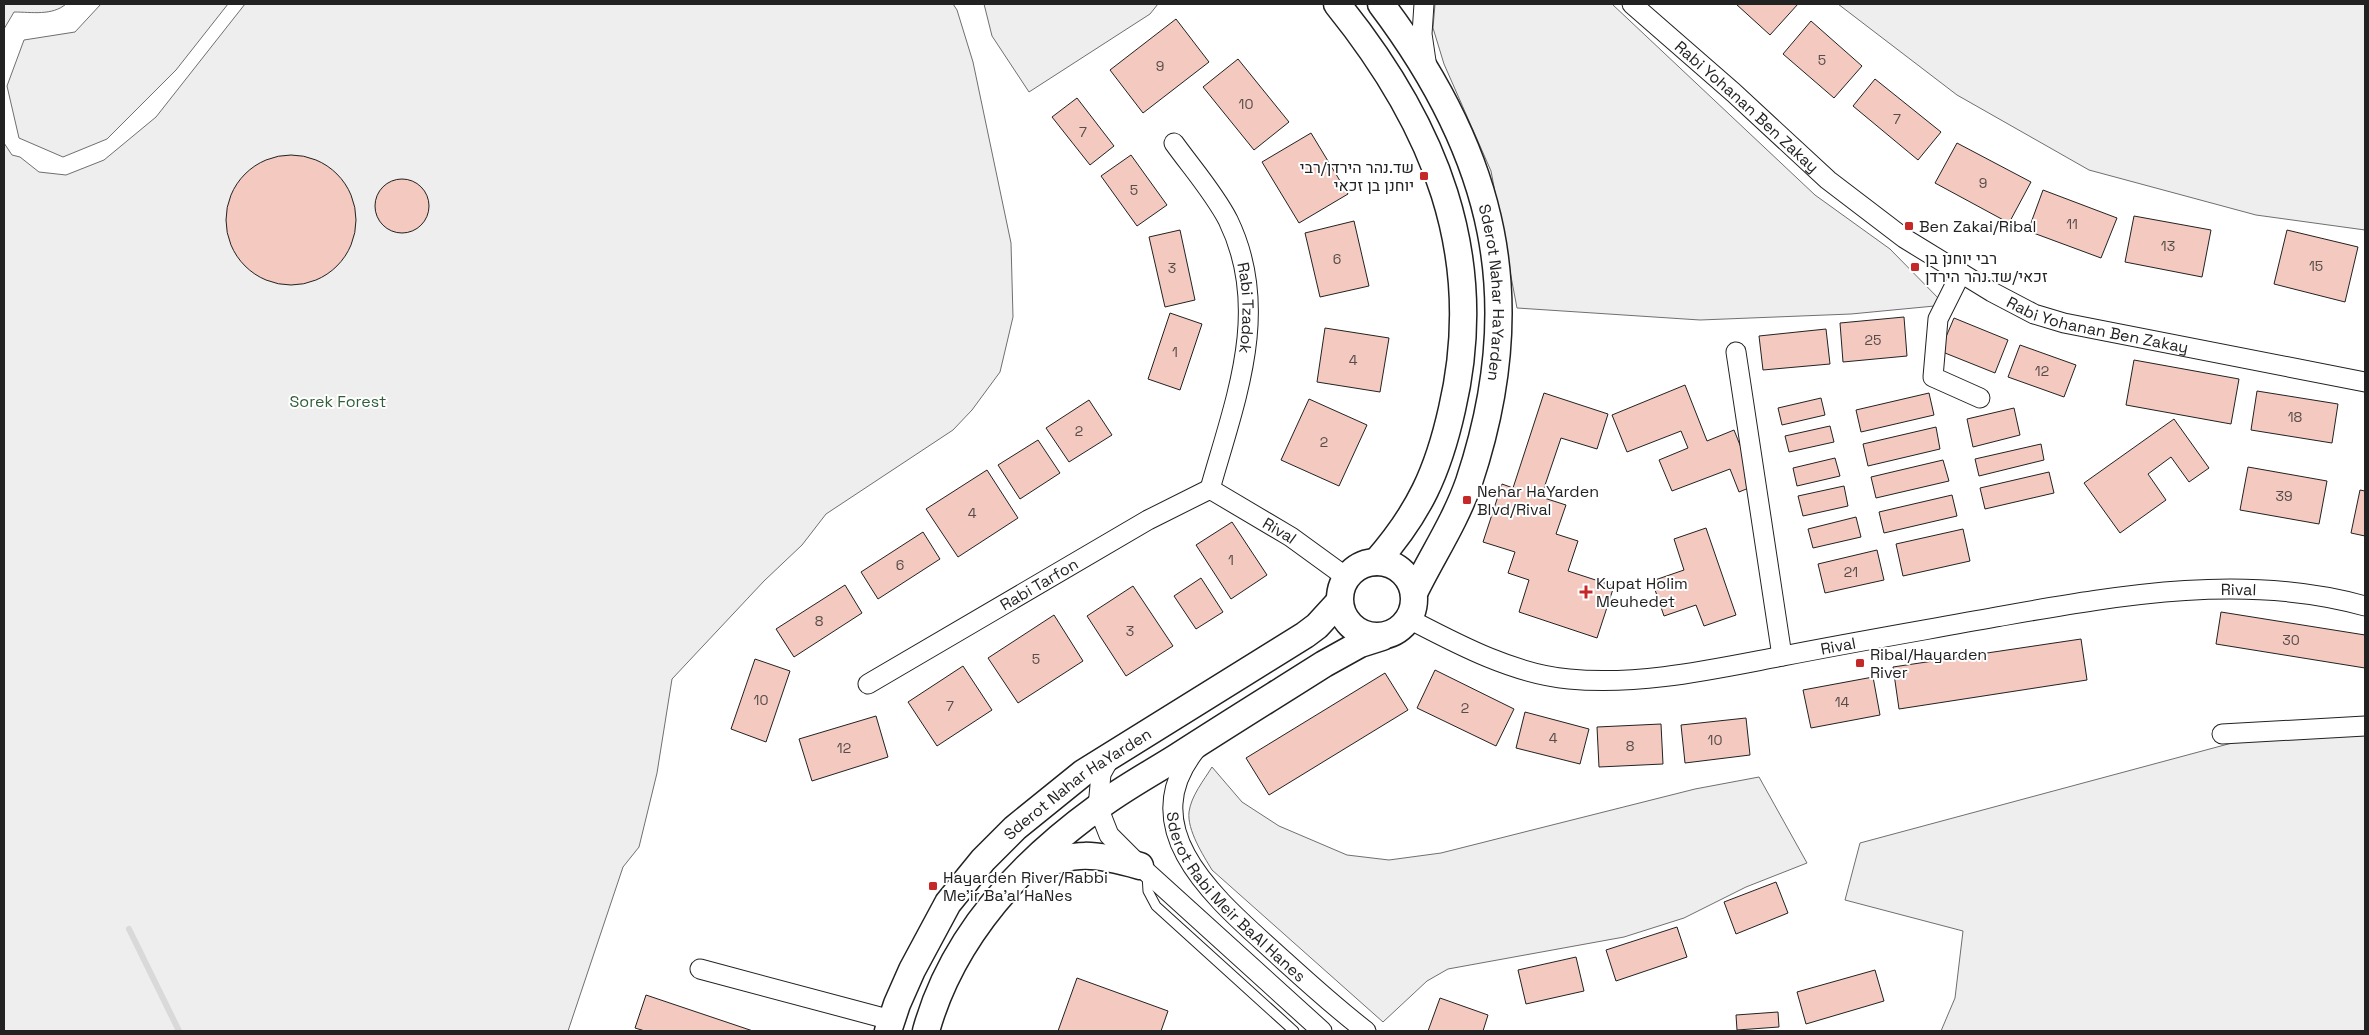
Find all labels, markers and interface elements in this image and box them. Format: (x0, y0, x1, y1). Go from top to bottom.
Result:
street label: Rabi Yohanan Ben Zakay (1671, 36, 1824, 177)
house number: 5 (1818, 51, 1826, 69)
house number: 9 (1156, 57, 1164, 75)
house number: 10 (1239, 95, 1253, 113)
house number: 7 (1893, 110, 1901, 128)
house number: 7 (1079, 123, 1087, 141)
place label: שד.נהר הירדן/רבי יוחנן בן זכאי (1300, 157, 1414, 196)
marker: שד.נהר הירדן/רבי יוחנן בן זכאי (1418, 170, 1430, 182)
house number: 9 (1979, 174, 1987, 192)
house number: 5 (1130, 181, 1138, 199)
street label: Sderot Nahar HaYarden (1474, 202, 1509, 382)
house number: 11 (2066, 215, 2078, 233)
place label: Ben Zakai/Ribal (1919, 216, 2036, 237)
marker: Ben Zakai/Ribal (1903, 220, 1915, 232)
house number: 13 (2161, 237, 2175, 255)
place label: רבי יוחנן בן זכאי/שד.נהר הירדן (1925, 248, 2048, 287)
house number: 6 (1333, 250, 1341, 268)
house number: 15 (2309, 257, 2323, 275)
house number: 3 (1168, 259, 1176, 277)
street label: Rabi Tzadok (1233, 260, 1259, 355)
marker: רבי יוחנן בן זכאי/שד.נהר הירדן (1909, 261, 1921, 273)
street label: Rabi Yohanan Ben Zakay (2003, 291, 2190, 358)
house number: 25 (1865, 331, 1881, 349)
house number: 1 (1172, 343, 1178, 361)
house number: 4 (1349, 351, 1358, 369)
house number: 12 (2035, 362, 2049, 380)
park label: Sorek Forest (290, 391, 386, 412)
house number: 18 (2288, 408, 2303, 426)
house number: 2 (1075, 422, 1083, 440)
house number: 2 (1320, 433, 1328, 451)
place label: Nehar HaYarden Blvd/Rival (1477, 481, 1599, 520)
house number: 39 (2275, 487, 2293, 505)
marker: Nehar HaYarden Blvd/Rival (1461, 494, 1473, 506)
house number: 4 (968, 504, 977, 522)
street label: Rival (1259, 512, 1301, 548)
house number: 1 (1228, 551, 1234, 569)
street label: Rabi Tarfon (996, 553, 1082, 615)
house number: 6 (896, 556, 904, 574)
house number: 21 (1844, 563, 1858, 581)
place label: Kupat Holim Meuhedet (1596, 573, 1688, 612)
street label: Rival (2221, 578, 2257, 600)
marker: Kupat Holim Meuhedet (1580, 586, 1592, 598)
house number: 8 (815, 612, 824, 630)
house number: 3 (1126, 622, 1134, 640)
house number: 30 (2282, 631, 2300, 649)
street label: Rival (1819, 632, 1857, 659)
place label: Ribal/Hayarden River (1870, 644, 1987, 683)
house number: 5 (1032, 650, 1040, 668)
marker: Ribal/Hayarden River (1854, 657, 1866, 669)
house number: 10 (754, 691, 768, 709)
house number: 14 (1835, 693, 1850, 711)
house number: 7 (946, 697, 954, 715)
house number: 2 (1461, 699, 1469, 717)
street label: Sderot Nahar HaYarden (999, 723, 1155, 844)
house number: 4 (1549, 729, 1558, 747)
house number: 10 (1708, 731, 1722, 749)
house number: 8 (1626, 737, 1635, 755)
house number: 12 (837, 739, 851, 757)
street label: Sderot Rabi Meir BaAl Hanes (1162, 811, 1310, 986)
place label: Hayarden River/Rabbi Me'ir Ba'al HaNes (943, 867, 1108, 906)
marker: Hayarden River/Rabbi Me'ir Ba'al HaNes (927, 880, 939, 892)

